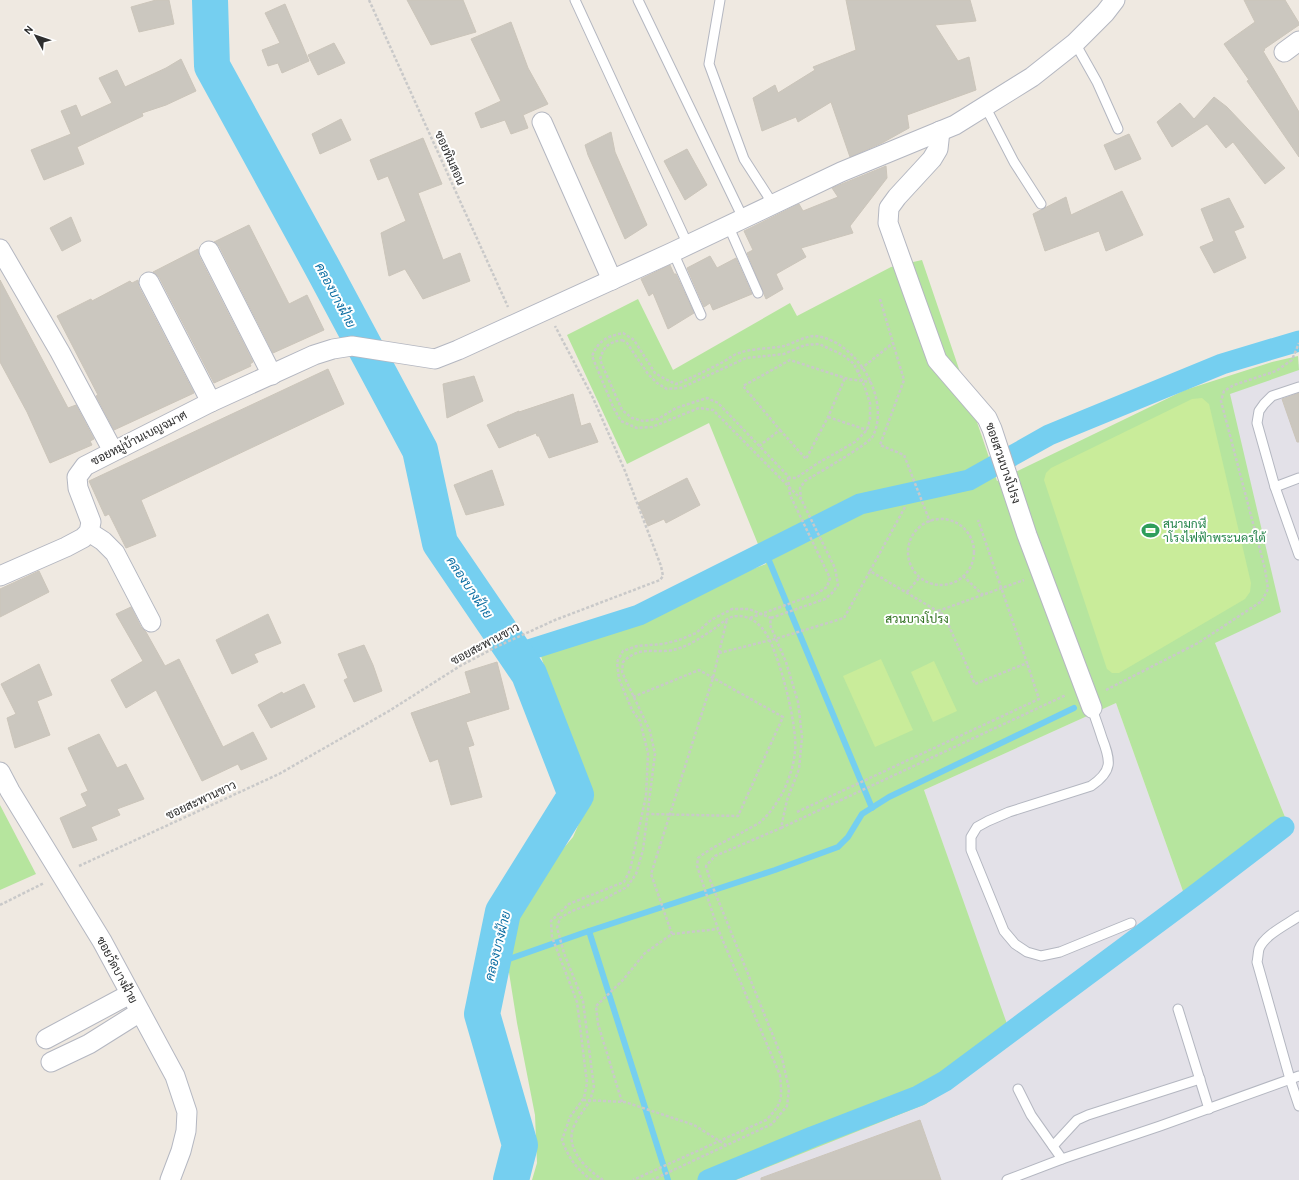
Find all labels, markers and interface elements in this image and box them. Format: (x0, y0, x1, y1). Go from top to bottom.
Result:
north arrow (16, 16, 56, 56)
text: N (21, 23, 36, 37)
street label: ซอยทิมสอน (432, 129, 468, 188)
water label: คลองบางฝ้าย (312, 260, 360, 331)
street label: ซอยหมู่บ้านเบญจมาศ (89, 408, 190, 469)
street label: ซอยสวนบางโปรง (983, 420, 1024, 505)
place label: สนามกฬี าโรงไฟฟ้าพระนครใต้ (1163, 516, 1267, 545)
sports icon: สนามกฬี าโรงไฟฟ้าพระนครใต้ (1140, 521, 1160, 541)
water label: คลองบางฝ้าย (443, 553, 497, 622)
park label: สวนบางโปรง (885, 611, 949, 626)
street label: ซอยสะพานขาว (448, 620, 522, 668)
street label: ซอยสะพานขาว (164, 778, 238, 822)
water label: คลองบางฝ้าย (481, 909, 514, 983)
street label: ซอยวัดบางฝ้าย (94, 934, 140, 1006)

